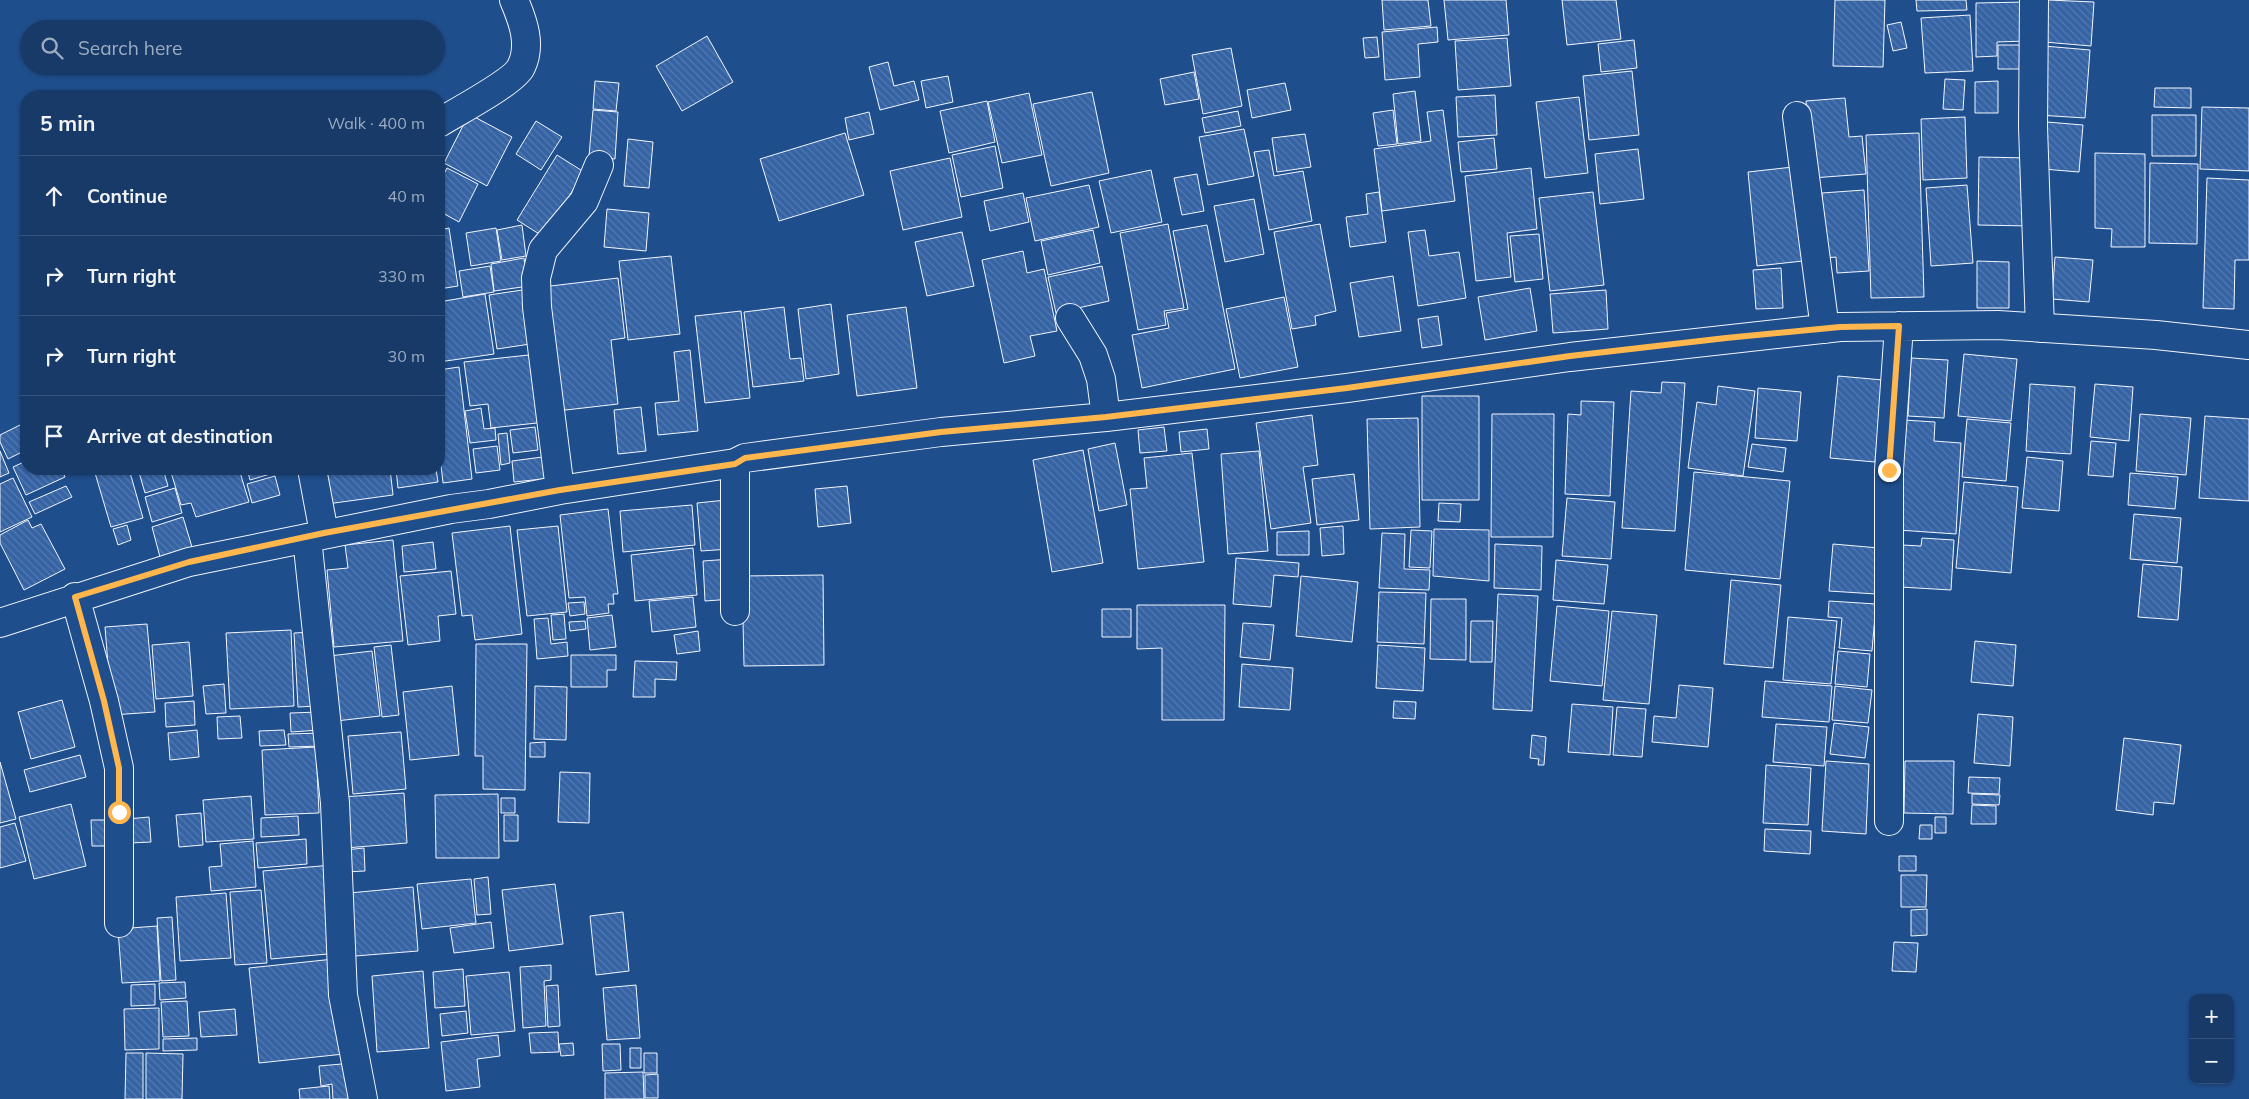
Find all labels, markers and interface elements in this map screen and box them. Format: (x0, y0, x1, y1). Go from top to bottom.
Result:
search box (20, 20, 445, 75)
icon: search (38, 34, 66, 62)
text: Search here (78, 36, 182, 60)
text: 5 min (40, 110, 95, 136)
text: Walk · 400 m (327, 113, 425, 133)
icon: ahead (40, 182, 68, 210)
text: Continue (87, 184, 167, 208)
text: 40 m (388, 186, 425, 206)
icon: right (40, 262, 68, 290)
text: Turn right (87, 264, 176, 288)
text: 330 m (378, 266, 425, 286)
icon: right (40, 342, 68, 370)
text: Turn right (87, 344, 176, 368)
text: 30 m (388, 346, 425, 366)
icon: arrive (40, 422, 68, 450)
text: Arrive at destination (87, 424, 273, 448)
route end (1878, 459, 1901, 482)
route start (108, 801, 131, 824)
map controls (2189, 994, 2234, 1084)
button: + (2189, 994, 2234, 1039)
button: − (2189, 1039, 2234, 1084)

